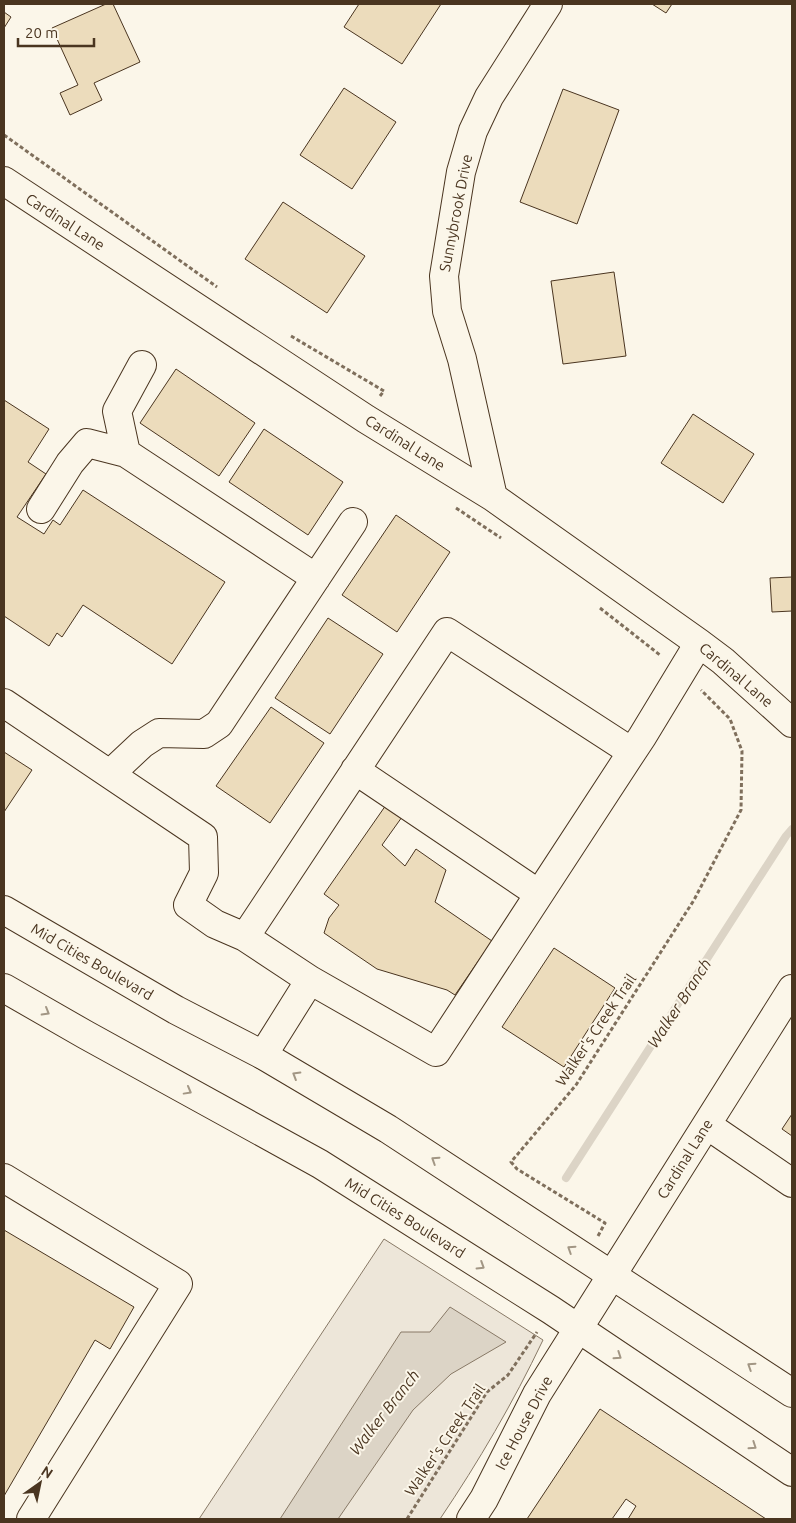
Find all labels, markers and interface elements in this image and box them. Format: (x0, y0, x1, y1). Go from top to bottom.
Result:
scale bar (18, 15, 94, 47)
text: 20 m (25, 24, 58, 41)
street label: Sunnybrook Drive (436, 153, 475, 273)
street label: Cardinal Lane (23, 190, 108, 253)
street label: Cardinal Lane (362, 411, 448, 474)
street label: Cardinal Lane (696, 639, 777, 710)
street label: Mid Cities Boulevard (28, 920, 156, 1003)
water label: Walker Branch (644, 955, 714, 1051)
street label: Walker's Creek Trail (552, 970, 639, 1089)
one-way arrow (40, 1006, 49, 1016)
one-way arrow (293, 1071, 302, 1081)
one-way arrow (182, 1085, 191, 1095)
street label: Cardinal Lane (653, 1116, 716, 1202)
one-way arrow (431, 1157, 440, 1166)
street label: Mid Cities Boulevard (342, 1174, 468, 1261)
one-way arrow (567, 1245, 576, 1255)
one-way arrow (476, 1259, 485, 1269)
one-way arrow (613, 1349, 622, 1359)
one-way arrow (748, 1363, 757, 1373)
water label: Walker Branch (345, 1366, 423, 1458)
street label: Ice House Drive (492, 1373, 555, 1473)
street label: Walker's Creek Trail (401, 1380, 488, 1499)
one-way arrow (748, 1440, 757, 1449)
north arrow (15, 1458, 65, 1508)
text: N (38, 1463, 56, 1482)

